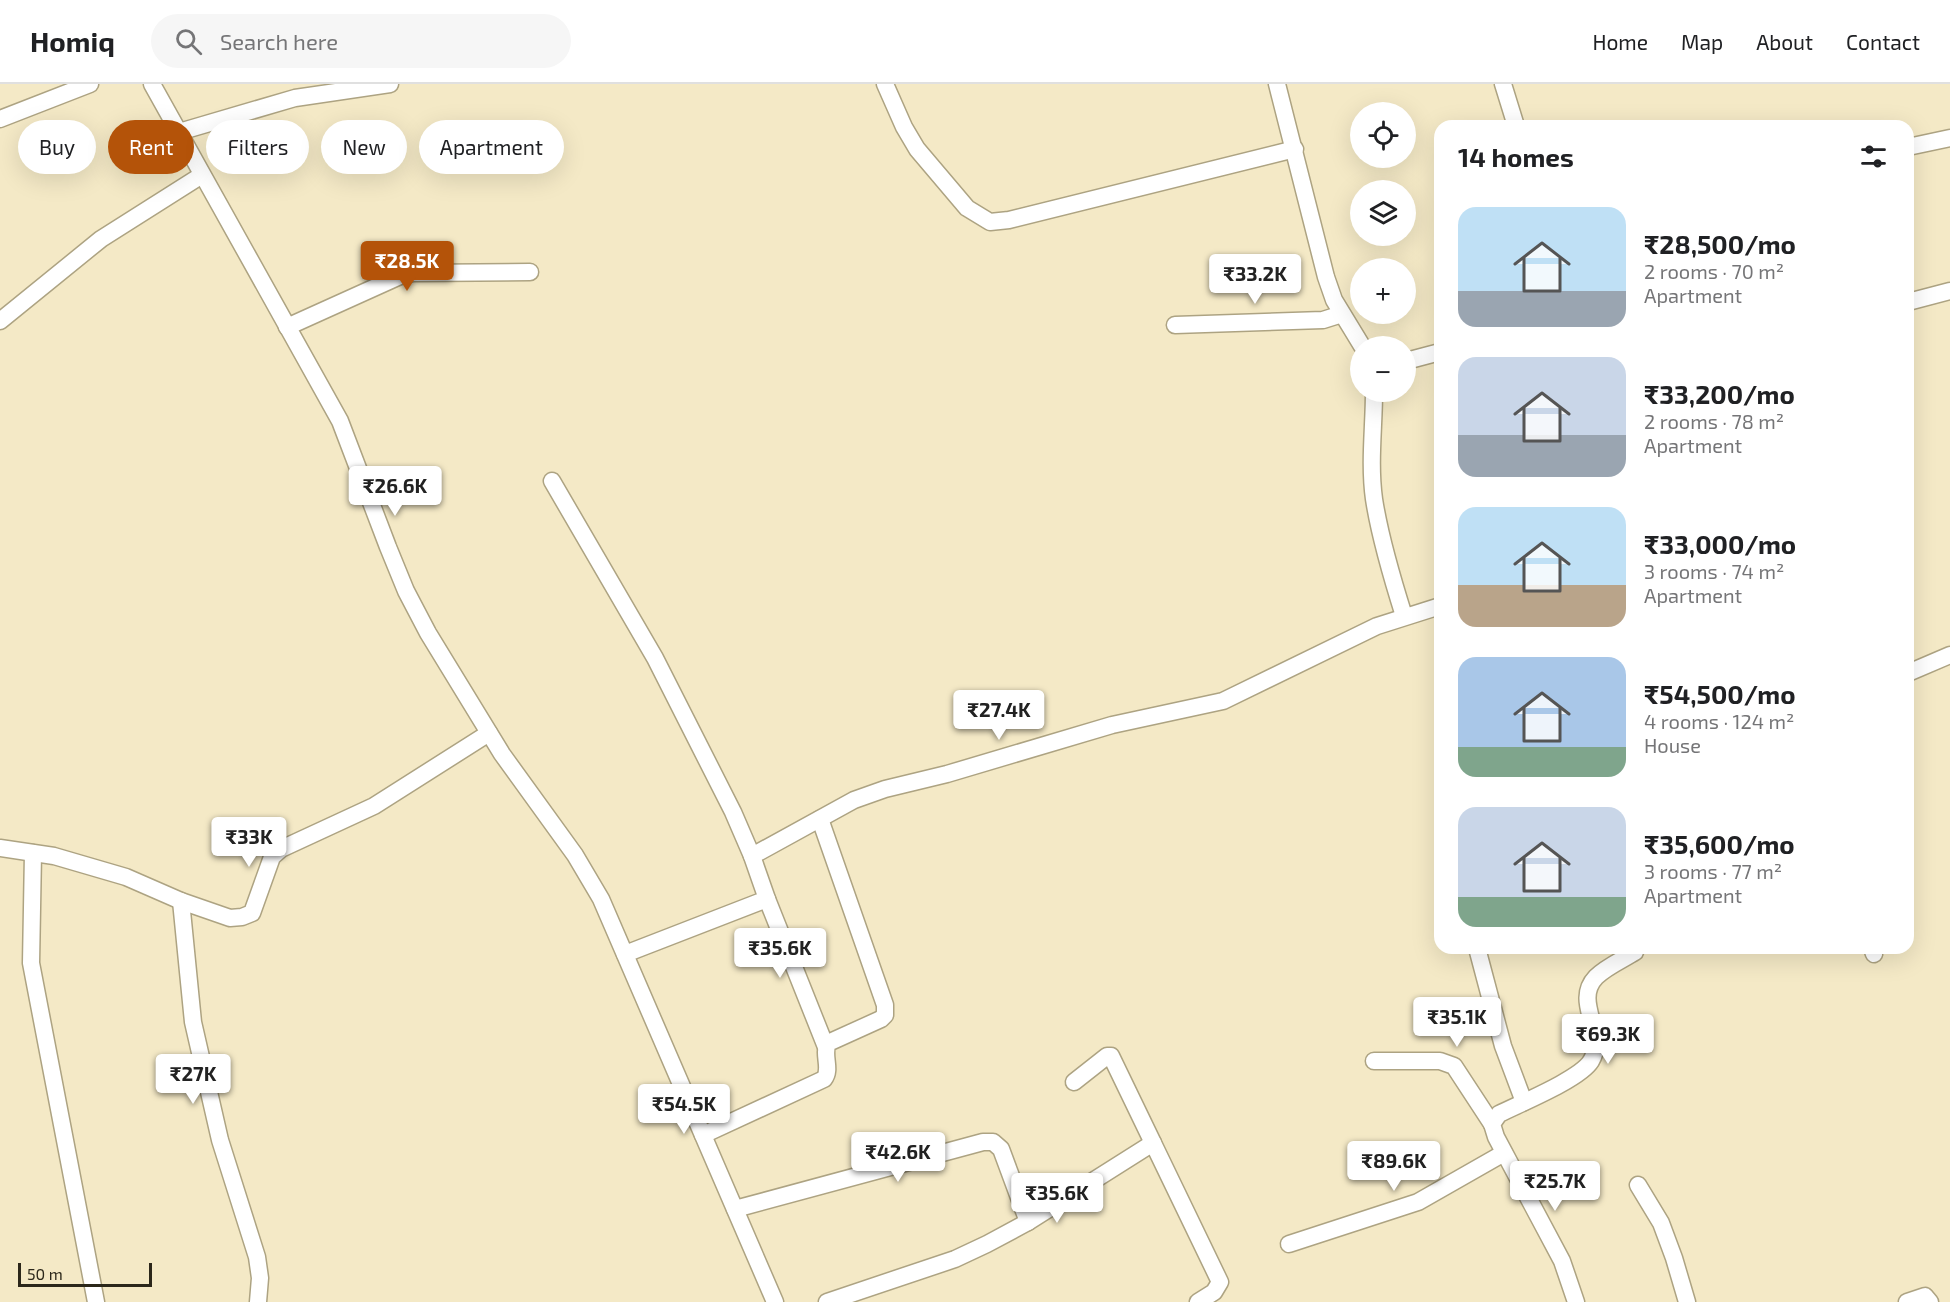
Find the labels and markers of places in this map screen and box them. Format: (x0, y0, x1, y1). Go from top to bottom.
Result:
pin: ₹28.5K (358, 241, 456, 292)
pin: ₹33.2K (1206, 254, 1304, 305)
pin: ₹26.6K (346, 466, 444, 517)
pin: ₹27.4K (950, 690, 1048, 741)
pin: ₹33K (213, 817, 285, 868)
pin: ₹35.6K (731, 928, 829, 979)
pin: ₹35.1K (1408, 997, 1506, 1048)
pin: ₹69.3K (1559, 1014, 1657, 1065)
pin: ₹27K (157, 1054, 229, 1105)
pin: ₹54.5K (635, 1084, 733, 1135)
pin: ₹42.6K (849, 1132, 947, 1183)
pin: ₹89.6K (1345, 1141, 1443, 1192)
pin: ₹25.7K (1506, 1161, 1604, 1212)
pin: ₹35.6K (1008, 1173, 1106, 1224)

